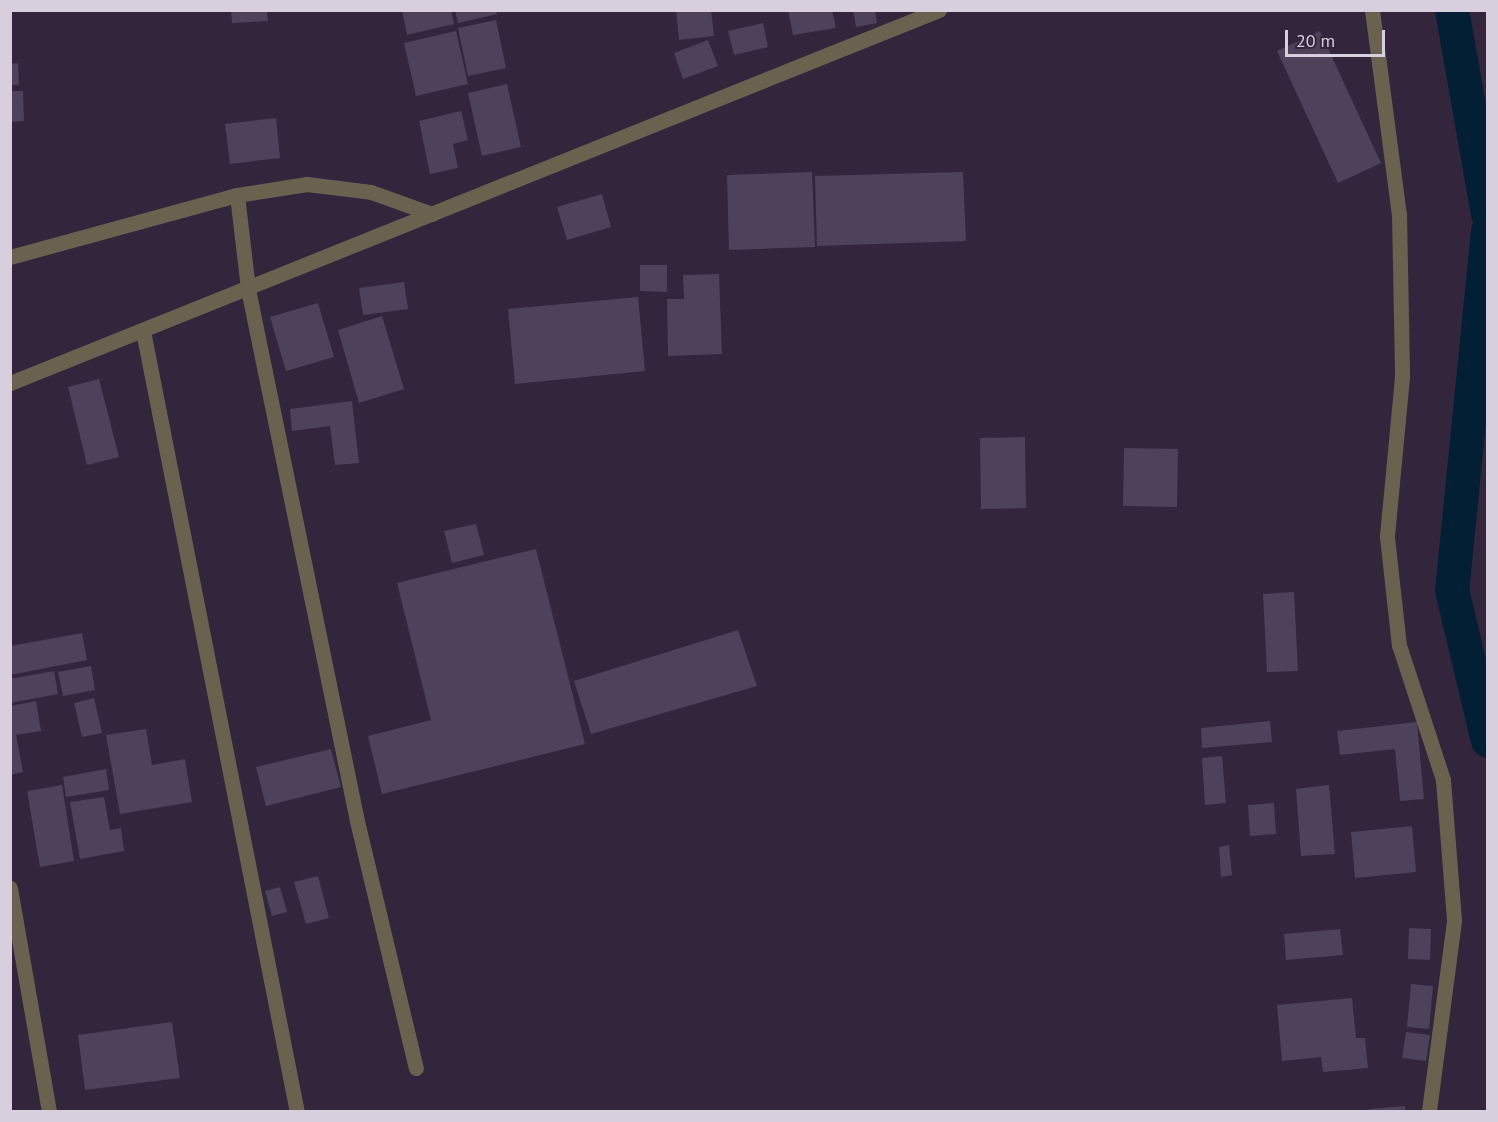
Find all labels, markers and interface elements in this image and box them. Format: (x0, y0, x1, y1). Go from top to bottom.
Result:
scale bar (1288, 18, 1388, 56)
text: 20 m (1296, 29, 1335, 52)

